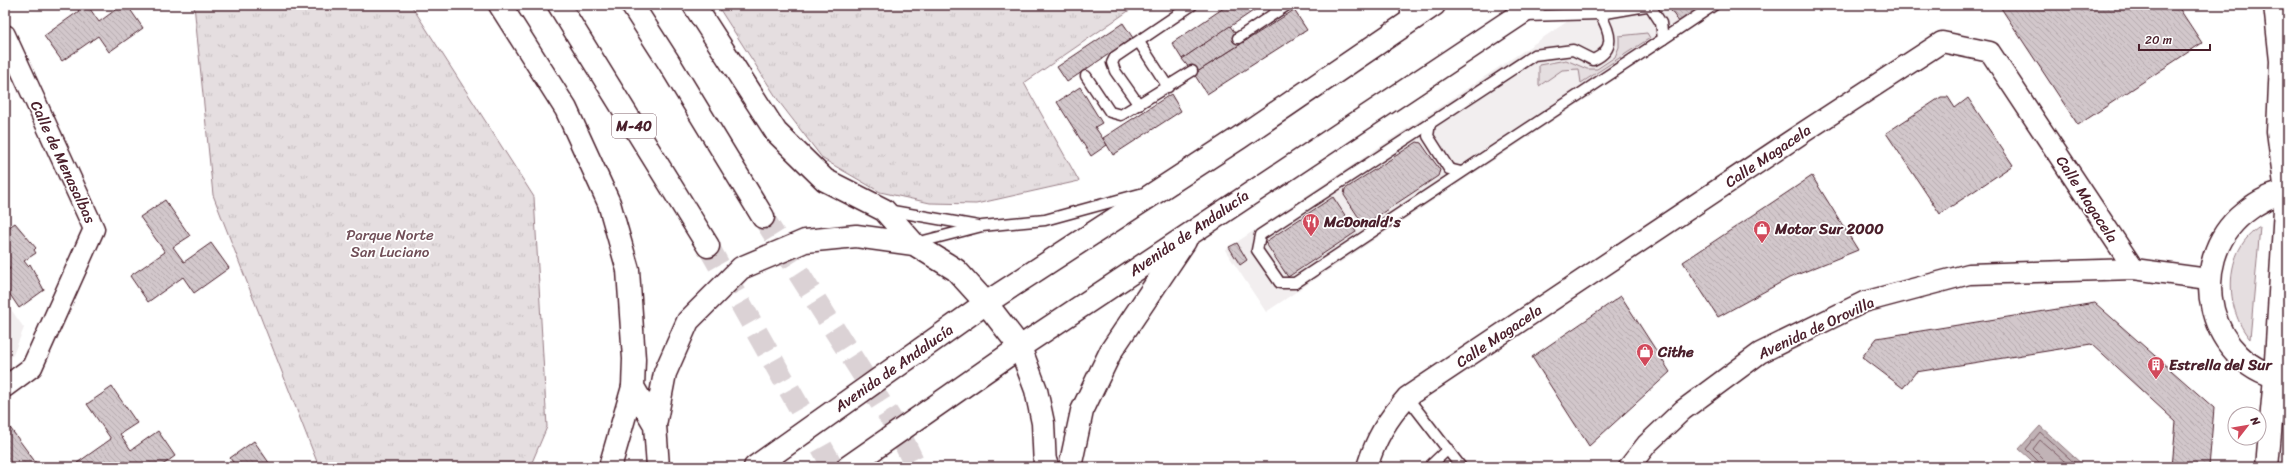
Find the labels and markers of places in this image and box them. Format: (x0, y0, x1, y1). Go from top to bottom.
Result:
place label: McDonald's (1323, 209, 1402, 235)
restaurant icon: McDonald's (1301, 212, 1321, 237)
place label: Motor Sur 2000 (1774, 216, 1884, 242)
shop icon: Motor Sur 2000 (1752, 219, 1772, 244)
place label: Cithe (1657, 339, 1694, 365)
shop icon: Cithe (1635, 342, 1655, 367)
place label: Estrella del Sur (2169, 352, 2273, 378)
building icon: Estrella del Sur (2146, 355, 2166, 380)

